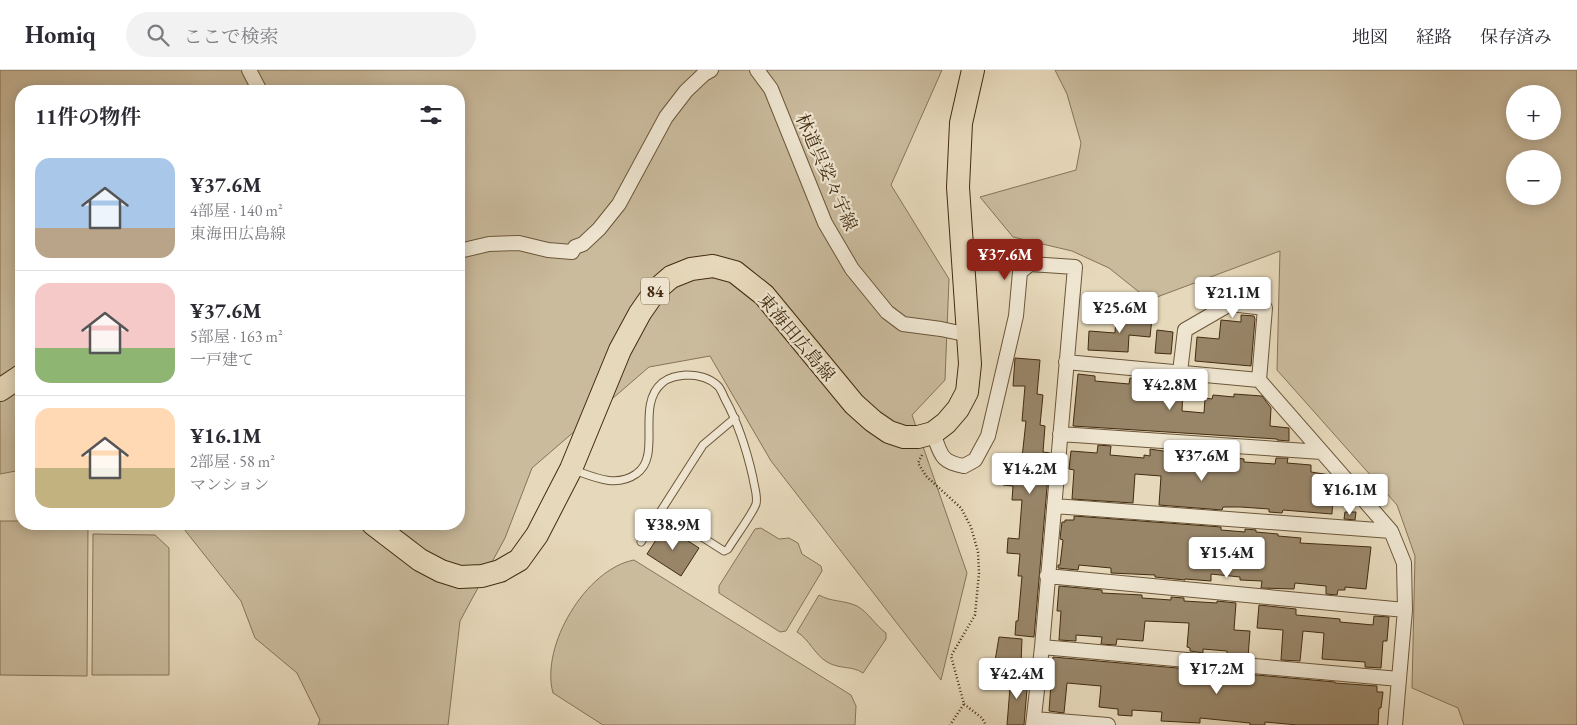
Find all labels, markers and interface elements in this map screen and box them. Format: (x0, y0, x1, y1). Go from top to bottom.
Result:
search box (126, 12, 476, 57)
text: Homiq (25, 19, 96, 50)
icon: search (144, 21, 172, 49)
text: ここで検索 (184, 24, 279, 49)
text: 地図 (1352, 25, 1388, 48)
text: 経路 (1416, 25, 1452, 48)
text: 保存済み (1480, 25, 1552, 48)
map controls (1506, 85, 1561, 205)
button: + (1506, 85, 1561, 140)
icon: filters (417, 101, 445, 129)
text: 11件の物件 (35, 103, 141, 130)
street label: 林道呉娑々宇線 (791, 110, 863, 234)
button: − (1506, 150, 1561, 205)
text: ¥37.6M (190, 171, 261, 198)
icon: home (75, 178, 135, 238)
text: 4部屋 · 140 m² (190, 200, 283, 221)
text: 東海田広島線 (190, 223, 286, 244)
pin: ¥37.6M (964, 238, 1046, 281)
text: ¥37.6M (978, 244, 1032, 265)
pin: ¥21.1M (1192, 276, 1274, 319)
road number: 84 (641, 278, 669, 305)
text: ¥21.1M (1206, 282, 1260, 303)
street label: 東海田広島線 (753, 288, 841, 386)
pin: ¥25.6M (1079, 292, 1161, 334)
text: ¥37.6M (190, 297, 261, 324)
text: ¥25.6M (1093, 297, 1147, 318)
icon: home (75, 303, 135, 363)
text: 5部屋 · 163 m² (190, 326, 283, 347)
text: 一戸建て (190, 349, 254, 370)
pin: ¥42.8M (1129, 368, 1211, 411)
text: ¥42.8M (1143, 374, 1197, 395)
text: ¥16.1M (190, 422, 261, 449)
icon: home (75, 428, 135, 488)
pin: ¥37.6M (1161, 440, 1243, 482)
text: ¥37.6M (1175, 445, 1229, 466)
text: 2部屋 · 58 m² (190, 451, 275, 472)
pin: ¥14.2M (989, 452, 1071, 495)
text: ¥14.2M (1003, 458, 1057, 479)
text: マンション (190, 474, 269, 495)
pin: ¥16.1M (1309, 474, 1391, 516)
text: ¥16.1M (1323, 479, 1377, 500)
pin: ¥38.9M (632, 508, 714, 551)
text: ¥38.9M (646, 514, 700, 535)
pin: ¥15.4M (1186, 536, 1268, 579)
text: ¥15.4M (1200, 542, 1254, 563)
pin: ¥17.2M (1176, 652, 1258, 695)
pin: ¥42.4M (976, 658, 1058, 700)
text: ¥17.2M (1190, 658, 1244, 679)
text: ¥42.4M (990, 663, 1044, 684)

